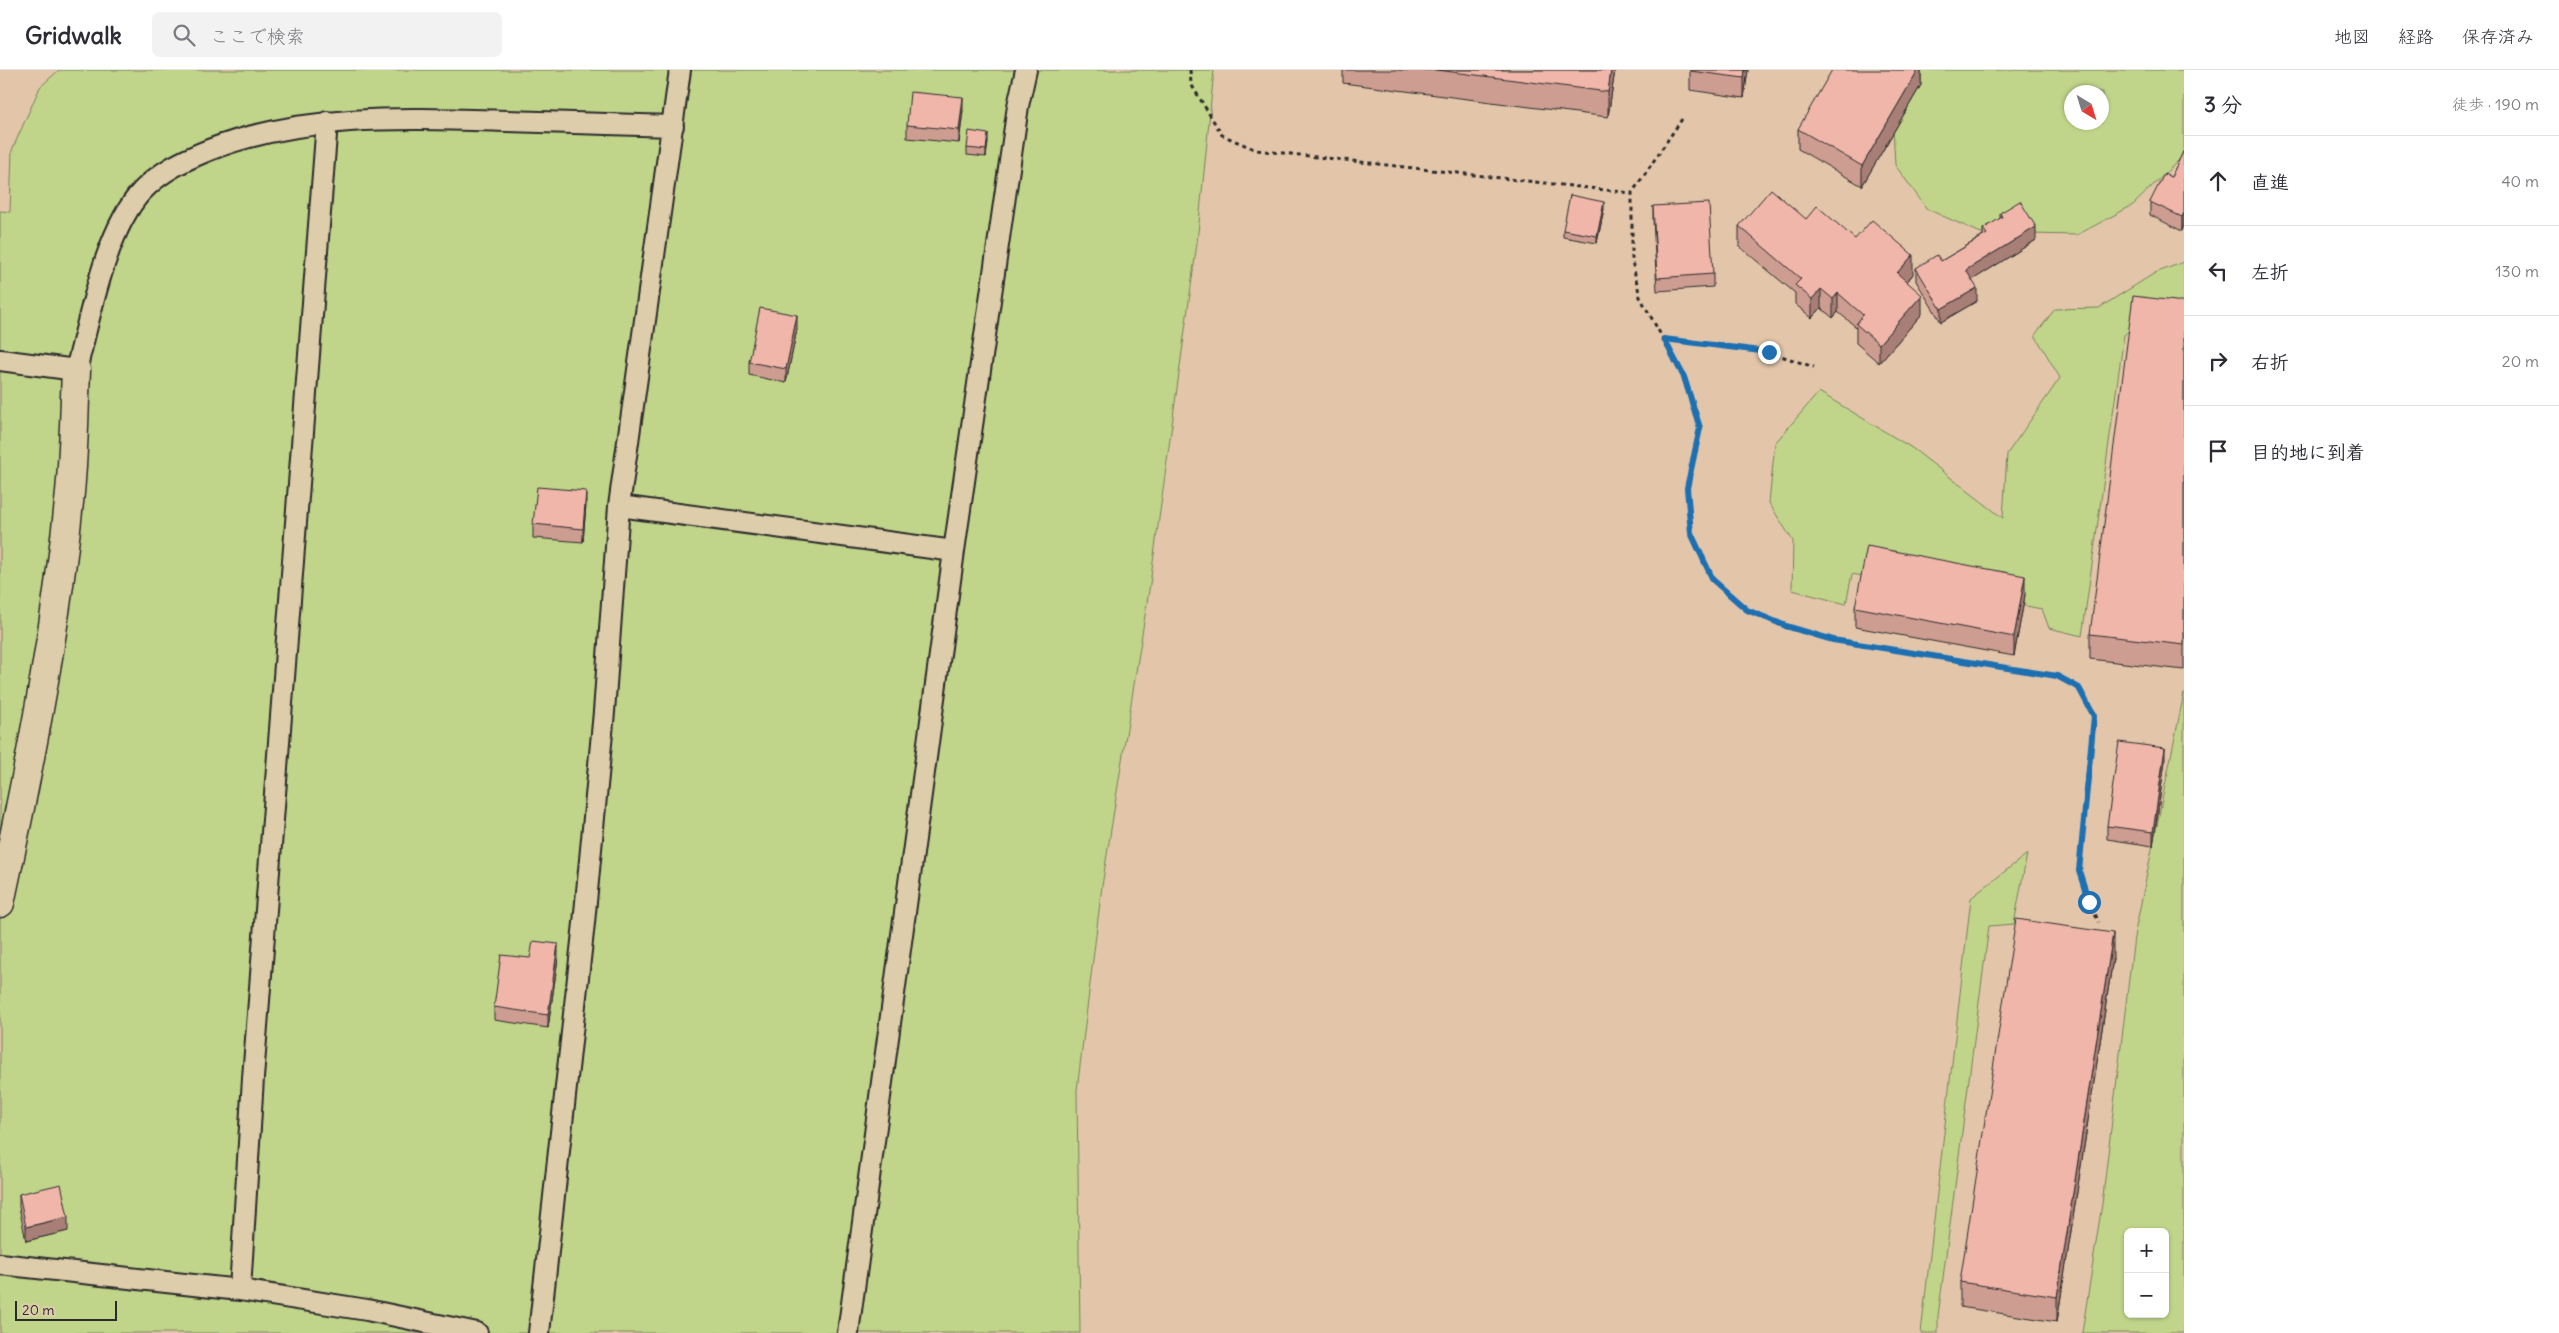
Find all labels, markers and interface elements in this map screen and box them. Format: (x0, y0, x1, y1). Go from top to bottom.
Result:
search box (152, 12, 502, 57)
text: Gridwalk (25, 20, 122, 50)
icon: search (170, 21, 198, 49)
text: ここで検索 (210, 24, 305, 48)
text: 地図 (2334, 25, 2370, 48)
text: 経路 (2398, 25, 2434, 48)
text: 保存済み (2462, 25, 2534, 48)
north arrow (2064, 85, 2109, 130)
text: 3 分 (2204, 91, 2242, 118)
text: 徒歩 · 190 m (2452, 94, 2539, 114)
icon: ahead (2204, 167, 2232, 195)
text: 直進 (2251, 170, 2289, 194)
text: 40 m (2501, 171, 2539, 191)
icon: left (2204, 257, 2232, 285)
text: 左折 (2251, 260, 2289, 284)
text: 130 m (2495, 261, 2539, 281)
route end (1758, 341, 1781, 364)
icon: right (2204, 347, 2232, 375)
text: 右折 (2251, 350, 2289, 374)
text: 20 m (2502, 351, 2539, 371)
icon: arrive (2204, 437, 2232, 465)
text: 目的地に到着 (2251, 440, 2365, 464)
route start (2078, 891, 2101, 914)
map controls (2124, 1228, 2169, 1318)
button: + (2124, 1228, 2169, 1273)
button: − (2124, 1273, 2169, 1318)
scale bar (15, 1298, 118, 1321)
text: 20 m (22, 1301, 55, 1319)

